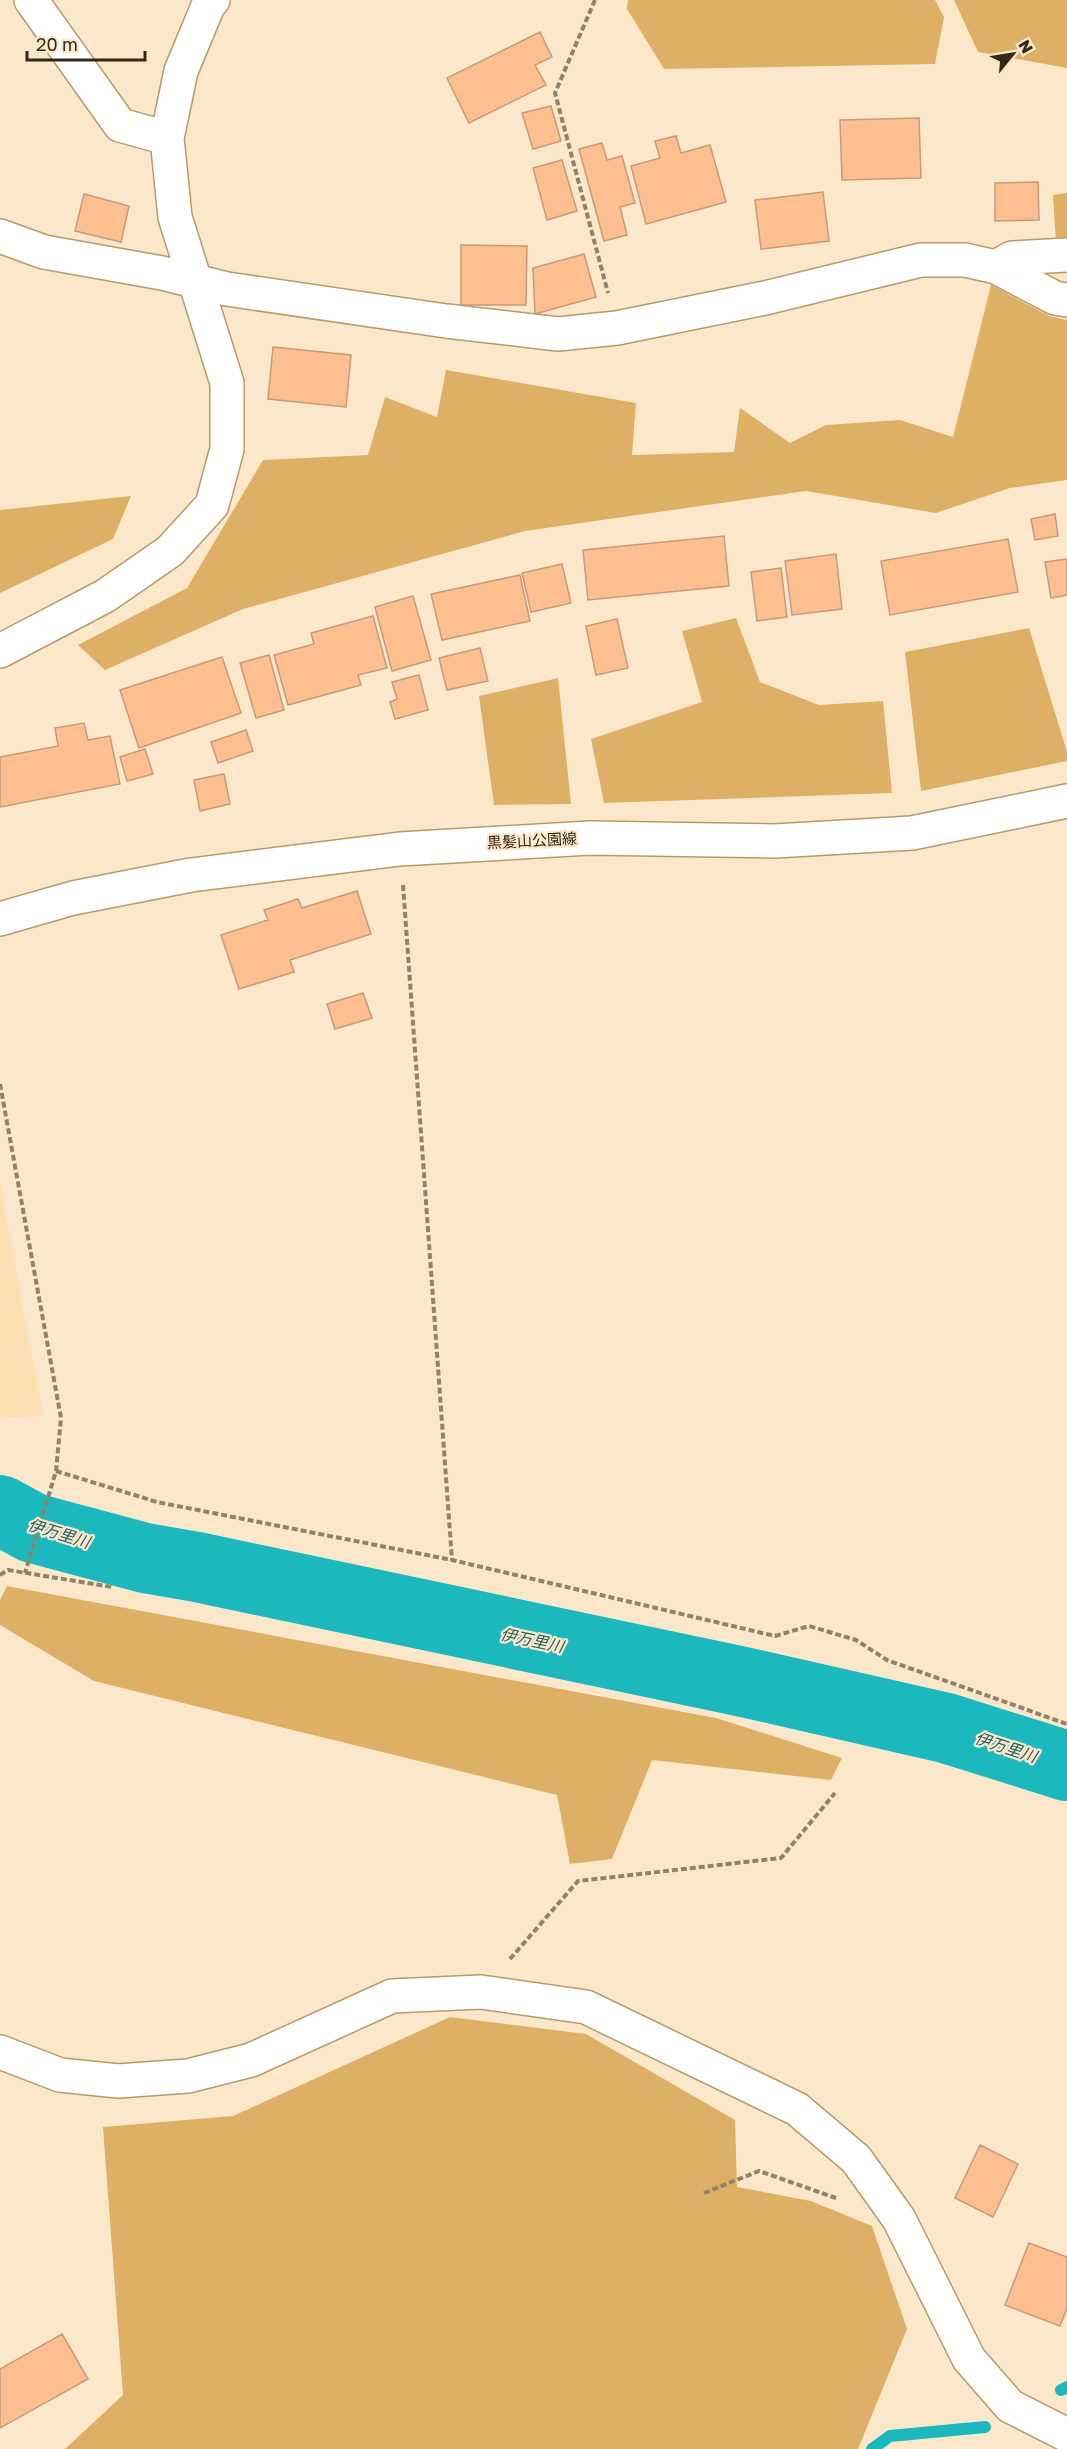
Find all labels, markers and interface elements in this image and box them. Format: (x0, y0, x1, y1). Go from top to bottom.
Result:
scale bar (27, 24, 146, 62)
north arrow (983, 24, 1043, 84)
text: 20 m (36, 33, 78, 55)
text: N (1014, 36, 1038, 57)
street label: 黒髪山公園線 (487, 829, 577, 851)
water label: 伊万里川 (25, 1514, 94, 1553)
water label: 伊万里川 (499, 1624, 567, 1657)
water label: 伊万里川 (972, 1728, 1041, 1767)

